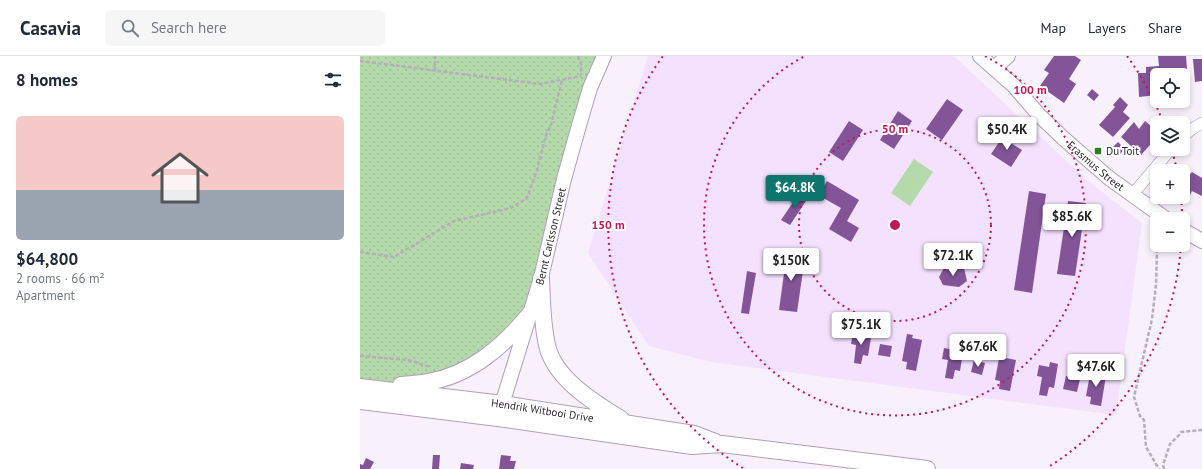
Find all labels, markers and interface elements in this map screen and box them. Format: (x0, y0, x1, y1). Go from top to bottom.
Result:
search box (105, 10, 385, 46)
text: Casavia (20, 16, 81, 40)
icon: search (119, 17, 141, 39)
text: Search here (151, 18, 227, 37)
text: Map (1040, 19, 1066, 37)
text: Layers (1088, 19, 1126, 37)
text: Share (1148, 19, 1182, 37)
map controls (1150, 68, 1190, 252)
button: locate (1150, 68, 1190, 108)
text: 8 homes (16, 69, 78, 91)
icon: filters (322, 69, 344, 91)
text: 100 m (1013, 82, 1047, 97)
button: layers (1150, 116, 1190, 156)
pin: $50.4K (974, 117, 1040, 151)
text: 50 m (882, 121, 908, 136)
text: $50.4K (987, 121, 1027, 138)
street label: Erasmus Street (1064, 138, 1127, 194)
icon: home (144, 142, 216, 214)
place label: Du Toit (1106, 144, 1139, 158)
marker: Du Toit (1093, 146, 1103, 156)
button: + (1150, 164, 1190, 204)
pin: $64.8K (762, 175, 828, 209)
text: $64.8K (775, 179, 815, 196)
street label: Bernt Carlsson Street (532, 186, 569, 287)
pin: $85.6K (1039, 204, 1105, 238)
text: $85.6K (1052, 208, 1092, 225)
button: − (1150, 212, 1190, 252)
text: 150 m (591, 217, 625, 232)
centre of rings (888, 218, 902, 232)
pin: $72.1K (920, 243, 986, 277)
text: $72.1K (933, 247, 973, 264)
text: $64,800 (16, 248, 78, 270)
pin: $150K (763, 248, 819, 282)
text: $150K (772, 252, 810, 269)
text: 2 rooms · 66 m² (16, 270, 105, 287)
text: Apartment (16, 287, 75, 304)
pin: $75.1K (828, 312, 894, 346)
text: $75.1K (841, 316, 881, 333)
pin: $67.6K (945, 334, 1011, 368)
text: $67.6K (958, 338, 998, 355)
pin: $47.6K (1063, 354, 1129, 388)
text: $47.6K (1076, 358, 1116, 375)
street label: Hendrik Witbooi Drive (491, 396, 595, 425)

